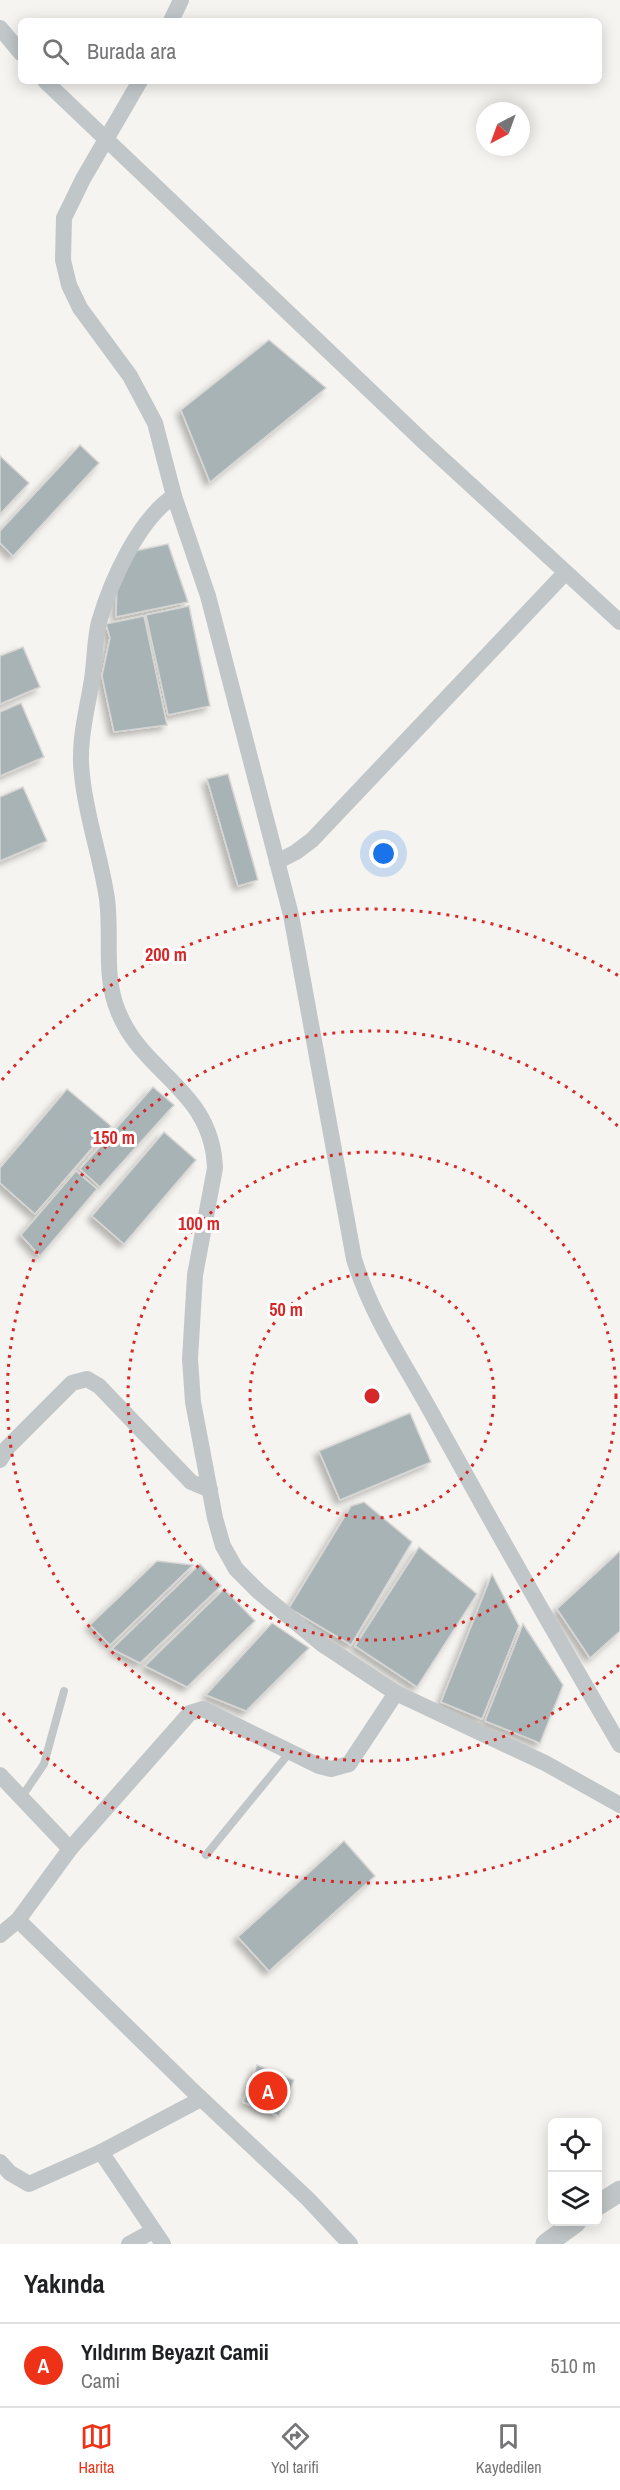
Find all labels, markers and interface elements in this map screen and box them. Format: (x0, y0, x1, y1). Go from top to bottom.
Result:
search box (18, 18, 602, 84)
icon: search (39, 35, 72, 68)
text: Burada ara (87, 36, 176, 66)
north arrow (476, 102, 530, 156)
your location (369, 839, 398, 868)
text: 200 m (145, 942, 187, 967)
text: 150 m (93, 1125, 135, 1150)
text: 100 m (178, 1211, 220, 1236)
text: 50 m (269, 1297, 303, 1322)
centre of rings (362, 1386, 382, 1406)
pin: A (248, 2068, 288, 2114)
map controls (548, 2118, 602, 2226)
button: locate (548, 2118, 602, 2172)
button: layers (548, 2172, 602, 2226)
text: Yakında (24, 2266, 105, 2301)
text: Yıldırım Beyazıt Camii (81, 2337, 269, 2367)
text: A (38, 2352, 49, 2379)
text: 510 m (550, 2352, 596, 2379)
text: Cami (81, 2367, 120, 2394)
tab: Harita (78, 2420, 114, 2478)
tab: Yol tarifi (271, 2420, 319, 2478)
tab: Kaydedilen (476, 2420, 542, 2478)

